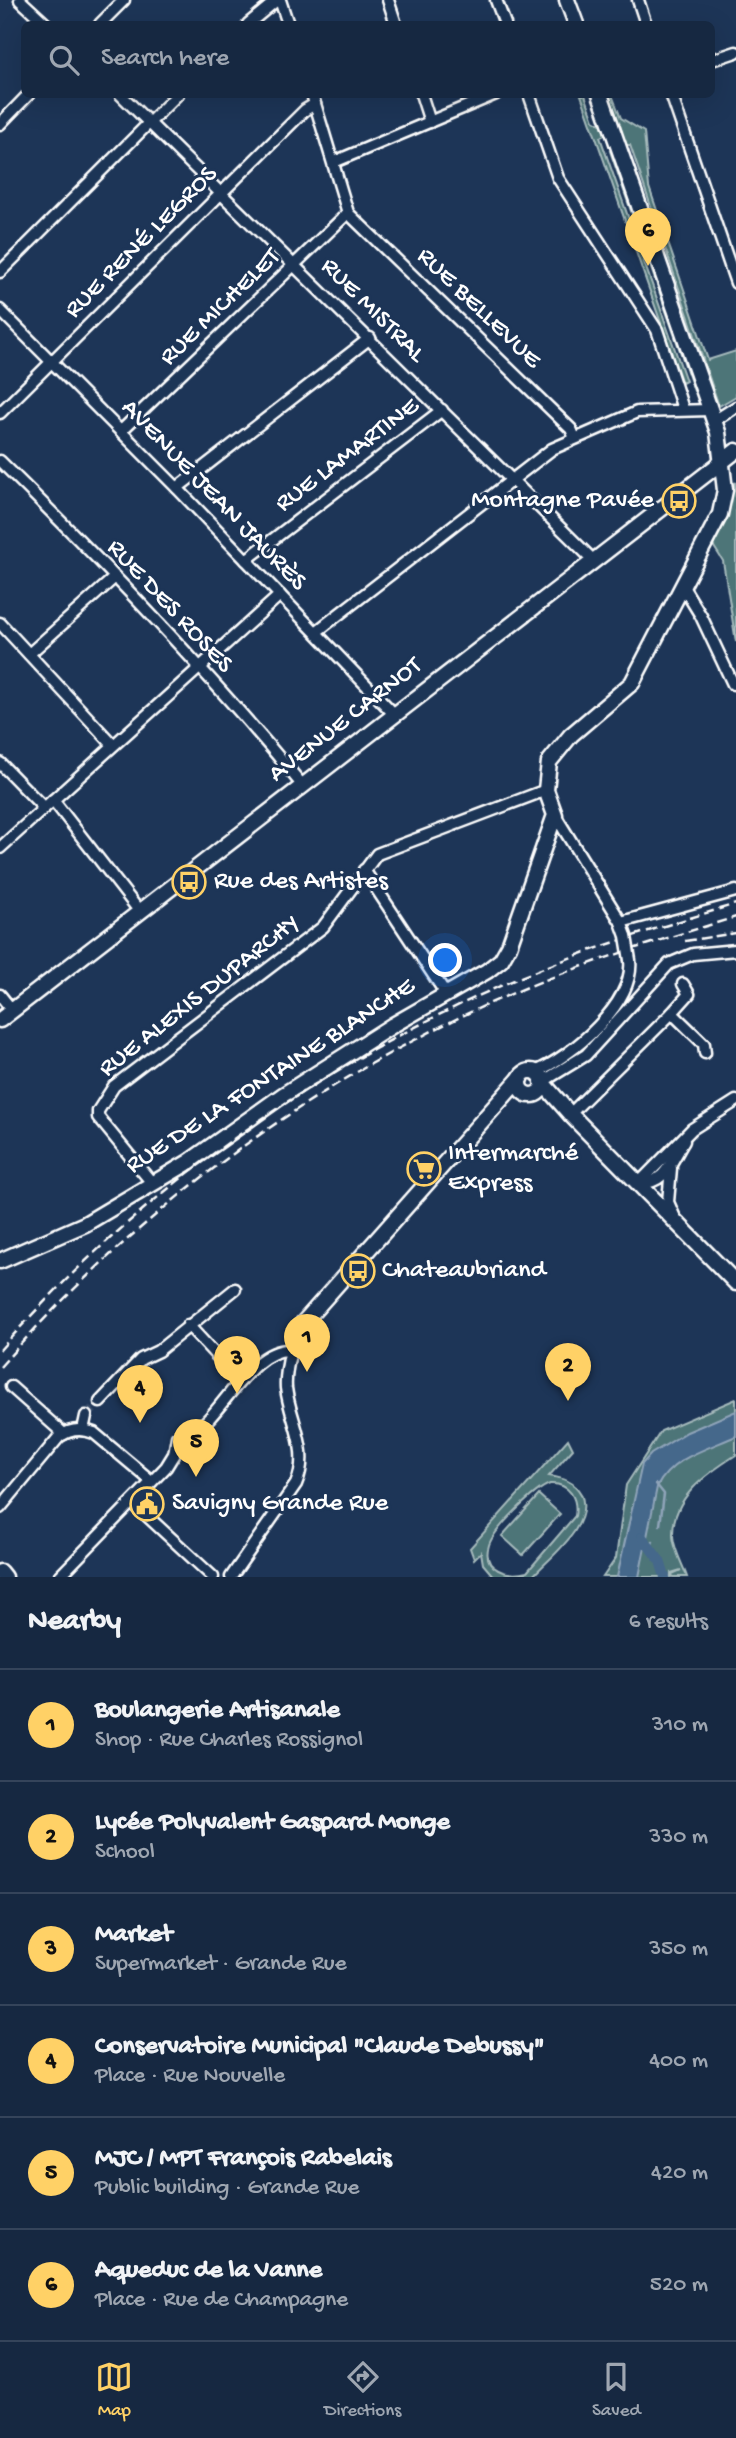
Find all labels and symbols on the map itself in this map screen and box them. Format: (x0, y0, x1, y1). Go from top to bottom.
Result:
street label: RUE RENÉ LEGROS (59, 159, 226, 326)
pin: 6 (625, 208, 671, 266)
street label: RUE MICHELET (154, 242, 289, 373)
street label: RUE BELLEVUE (409, 242, 547, 377)
street label: RUE MISTRAL (313, 252, 432, 371)
street label: RUE LAMARTINE (270, 391, 427, 520)
street label: AVENUE JEAN JAURÈS (113, 394, 313, 599)
bus stop icon: Montagne Pavée (660, 482, 698, 520)
place label: Montagne Pavée (471, 486, 655, 517)
street label: RUE DES ROSES (99, 534, 240, 681)
street label: AVENUE CARNOT (263, 651, 430, 790)
bus stop icon: Rue des Artistes (170, 863, 208, 901)
place label: Rue des Artistes (214, 867, 389, 898)
street label: RUE ALEXIS DUPARCHY (93, 909, 307, 1085)
your location (428, 943, 462, 977)
street label: RUE DE LA FONTAINE BLANCHE (121, 971, 422, 1182)
place label: Intermarché Express (448, 1139, 579, 1200)
supermarket icon: Intermarché Express (405, 1150, 443, 1188)
bus stop icon: Chateaubriand (339, 1252, 377, 1290)
place label: Chateaubriand (382, 1256, 548, 1287)
pin: 1 (284, 1314, 330, 1372)
pin: 3 (214, 1336, 260, 1394)
pin: 2 (545, 1343, 591, 1401)
pin: 4 (117, 1365, 163, 1423)
pin: 5 (173, 1419, 219, 1477)
public building icon: Savigny Grande Rue (128, 1485, 166, 1523)
place label: Savigny Grande Rue (172, 1489, 389, 1520)

